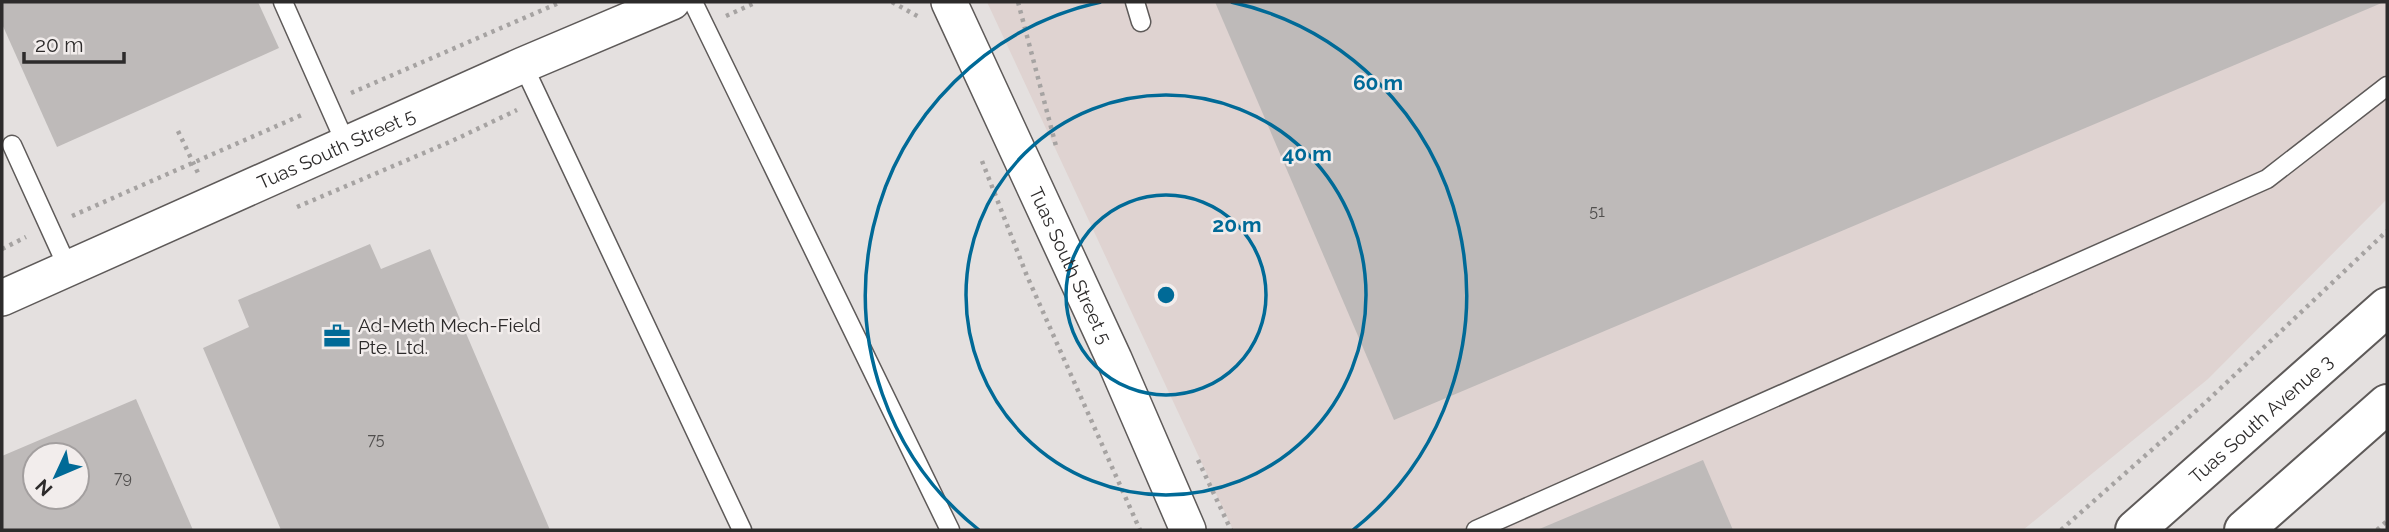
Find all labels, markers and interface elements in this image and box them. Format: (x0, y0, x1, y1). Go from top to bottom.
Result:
scale bar (24, 21, 124, 65)
text: 20 m (35, 32, 83, 57)
text: 60 m (1353, 70, 1403, 95)
street label: Tuas South Street 5 (254, 104, 418, 193)
text: 40 m (1282, 141, 1332, 166)
street label: Tuas South Street 5 (1025, 183, 1116, 347)
house number: 51 (1589, 202, 1605, 221)
text: 20 m (1212, 212, 1262, 237)
centre of rings (1154, 283, 1178, 307)
place label: Ad-Meth Mech-Field Pte. Ltd. (358, 314, 541, 358)
office icon: Ad-Meth Mech-Field Pte. Ltd. (322, 321, 352, 351)
street label: Tuas South Avenue 3 (2185, 350, 2337, 488)
house number: 75 (367, 430, 385, 449)
north arrow (21, 441, 91, 511)
house number: 79 (114, 468, 132, 487)
text: N (31, 475, 57, 501)

